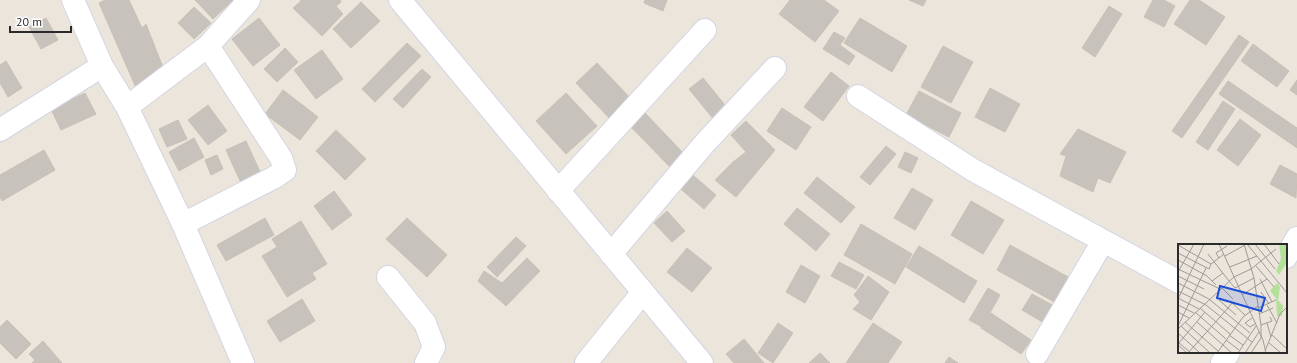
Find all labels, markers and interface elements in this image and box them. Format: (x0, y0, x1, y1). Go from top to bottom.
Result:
scale bar (10, 8, 71, 34)
text: 20 m (16, 14, 42, 29)
inset map (1178, 244, 1287, 353)

